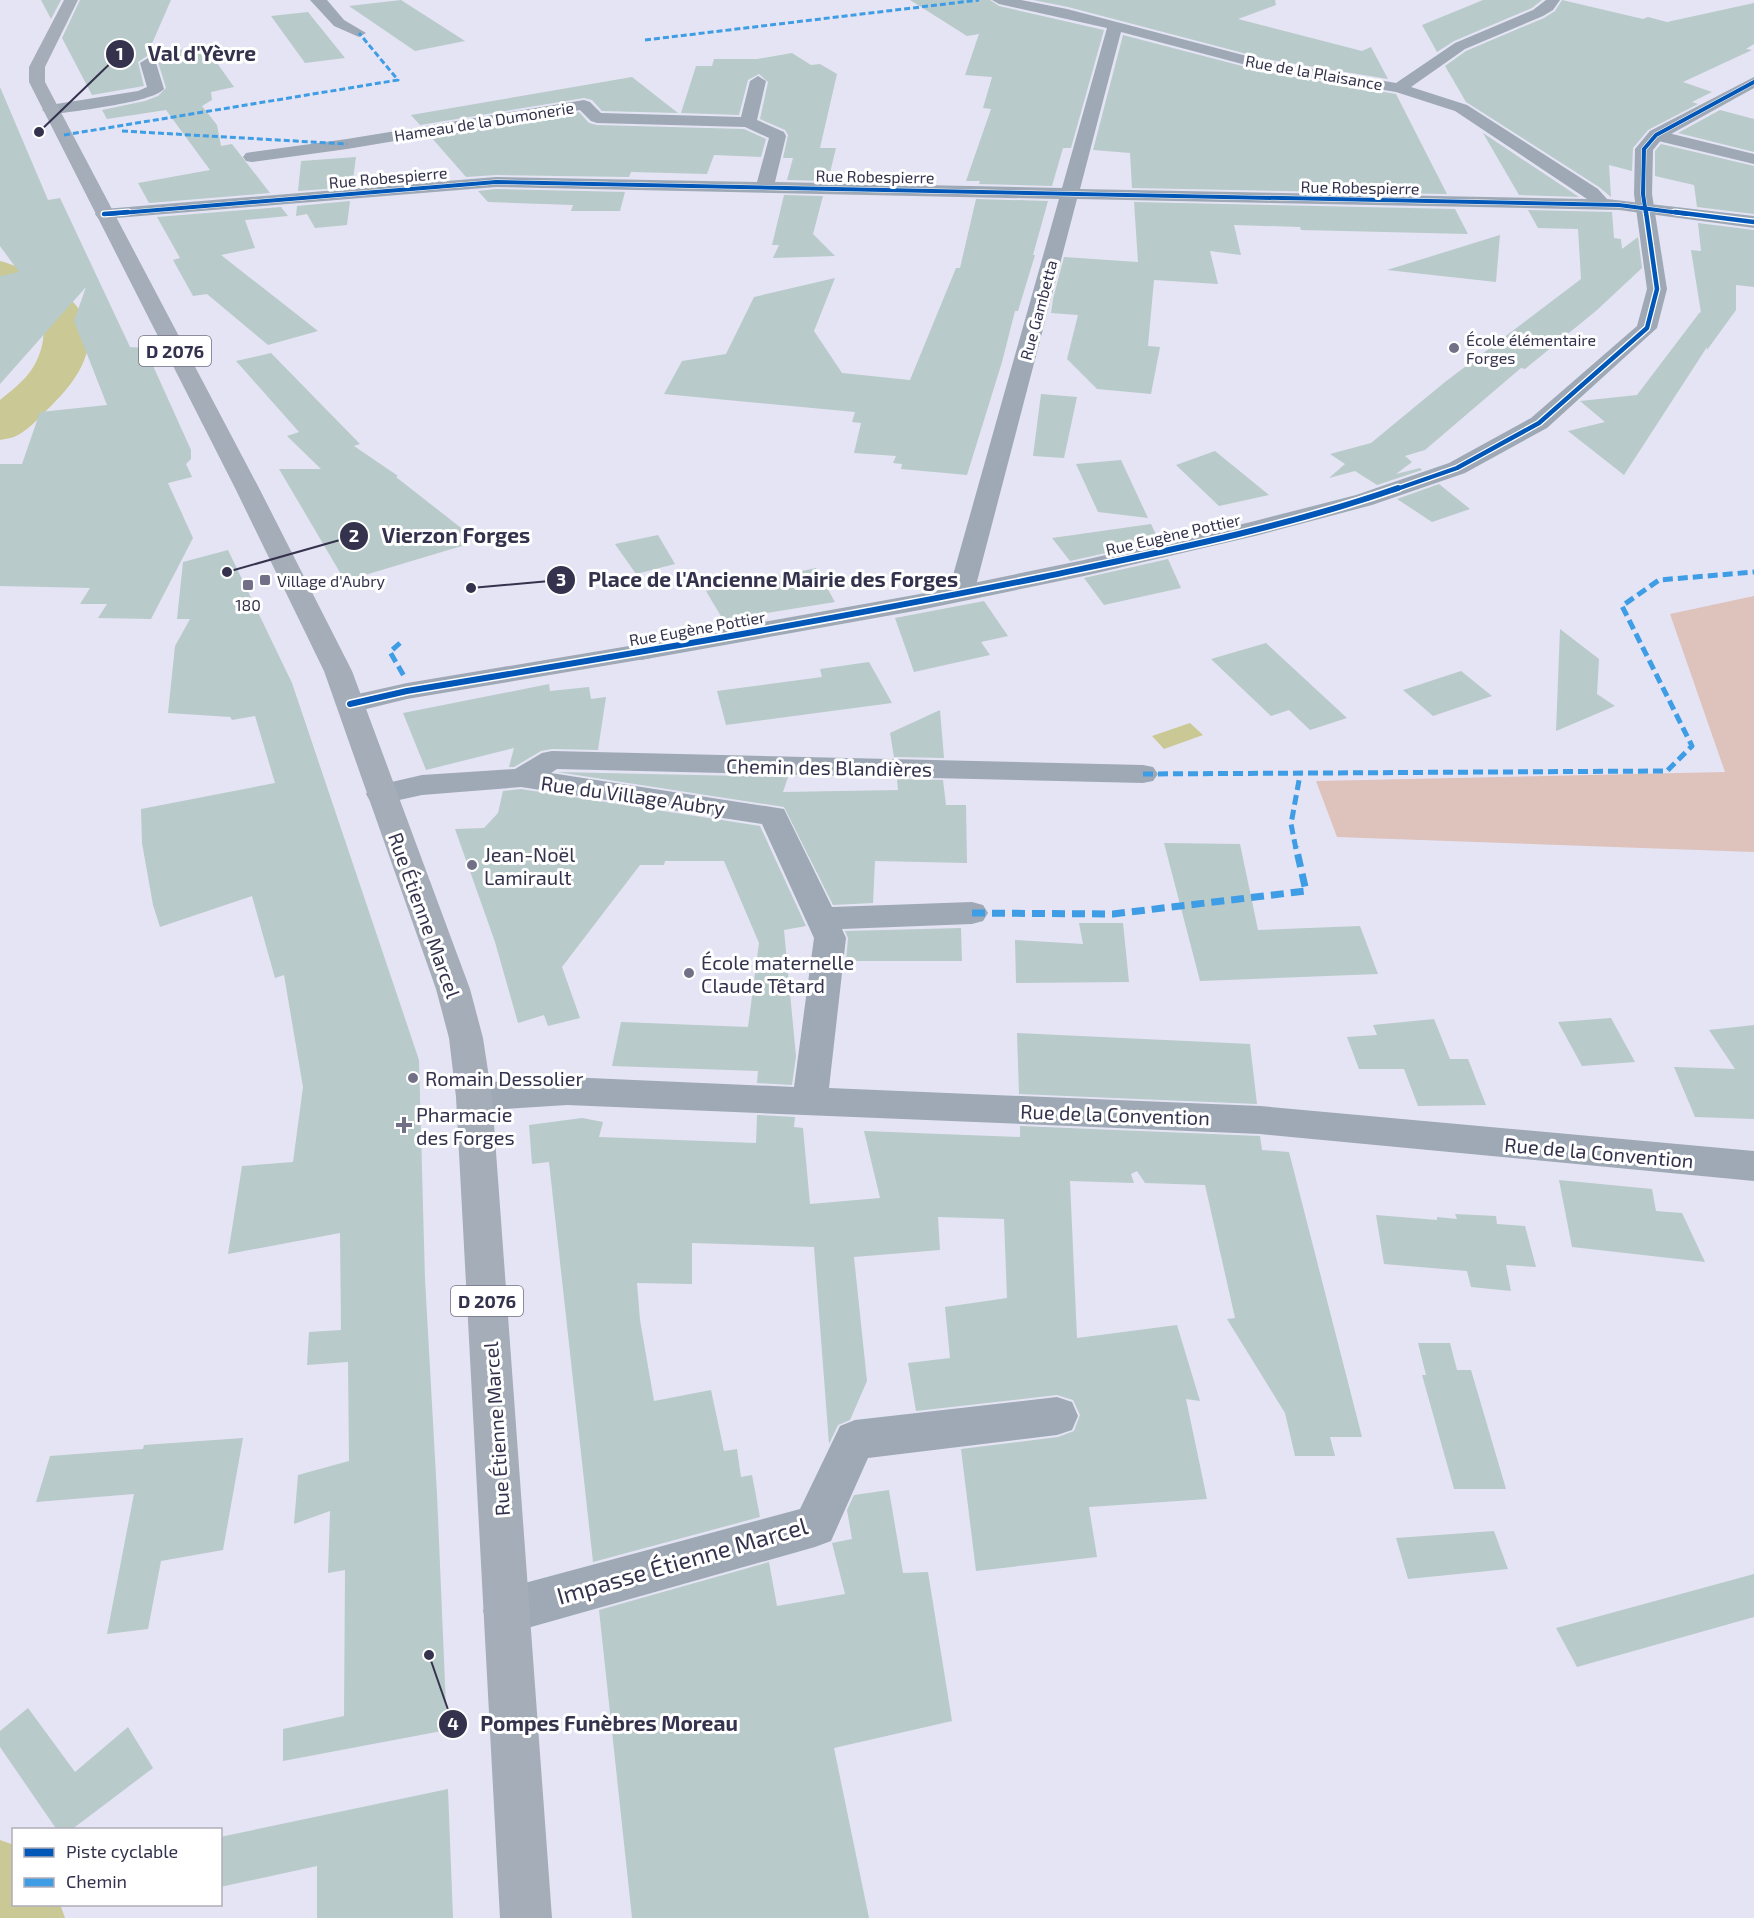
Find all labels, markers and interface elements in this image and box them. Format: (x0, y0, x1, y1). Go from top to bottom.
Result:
callout: Val d'Yèvre (105, 34, 268, 73)
text: Val d'Yèvre (148, 40, 256, 65)
text: 1 (116, 42, 124, 64)
street label: Rue de la Plaisance (1244, 51, 1384, 93)
street label: Hameau de la Dumonerie (393, 97, 575, 145)
street label: Rue Robespierre (328, 162, 448, 192)
street label: Rue Robespierre (815, 165, 935, 187)
street label: Rue Robespierre (1300, 176, 1420, 198)
street label: Rue Gambetta (1016, 258, 1060, 362)
place label: École élémentaire Forges (1466, 330, 1596, 367)
road number: D 2076 (139, 336, 211, 366)
marker: École élémentaire Forges (1447, 341, 1461, 355)
street label: Rue Eugène Pottier (1104, 509, 1243, 559)
callout: Vierzon Forges (339, 516, 542, 555)
text: Vierzon Forges (382, 522, 530, 547)
text: 2 (349, 524, 359, 546)
callout: Place de l'Ancienne Mairie des Forges (546, 560, 970, 599)
text: Place de l'Ancienne Mairie des Forges (588, 566, 958, 591)
text: 3 (556, 568, 566, 590)
place label: Village d'Aubry (277, 571, 386, 590)
marker: Village d'Aubry (258, 573, 272, 587)
marker: 180 (241, 578, 255, 592)
place label: 180 (235, 595, 261, 614)
street label: Rue Eugène Pottier (628, 607, 767, 649)
street label: Chemin des Blandières (726, 753, 932, 781)
street label: Rue du Village Aubry (540, 770, 727, 820)
street label: Rue Étienne Marcel (384, 829, 466, 1001)
place label: Jean-Noël Lamirault (484, 842, 575, 889)
marker: Jean-Noël Lamirault (465, 858, 479, 872)
place label: École maternelle Claude Têtard (701, 950, 854, 997)
marker: École maternelle Claude Têtard (682, 966, 696, 980)
place label: Romain Dessolier (425, 1066, 584, 1090)
marker: Romain Dessolier (406, 1071, 420, 1085)
street label: Rue de la Convention (1020, 1099, 1210, 1129)
place label: Pharmacie des Forges (416, 1102, 515, 1149)
marker: Pharmacie des Forges (397, 1118, 411, 1132)
street label: Rue de la Convention (1503, 1132, 1695, 1172)
road number: D 2076 (451, 1286, 523, 1316)
street label: Rue Étienne Marcel (478, 1341, 514, 1517)
street label: Impasse Étienne Marcel (553, 1510, 811, 1610)
callout: Pompes Funèbres Moreau (438, 1704, 750, 1743)
text: Pompes Funèbres Moreau (480, 1710, 738, 1735)
text: 4 (447, 1712, 459, 1734)
legend (12, 1828, 222, 1906)
text: Piste cyclable (66, 1840, 178, 1862)
text: Chemin (66, 1870, 127, 1892)

